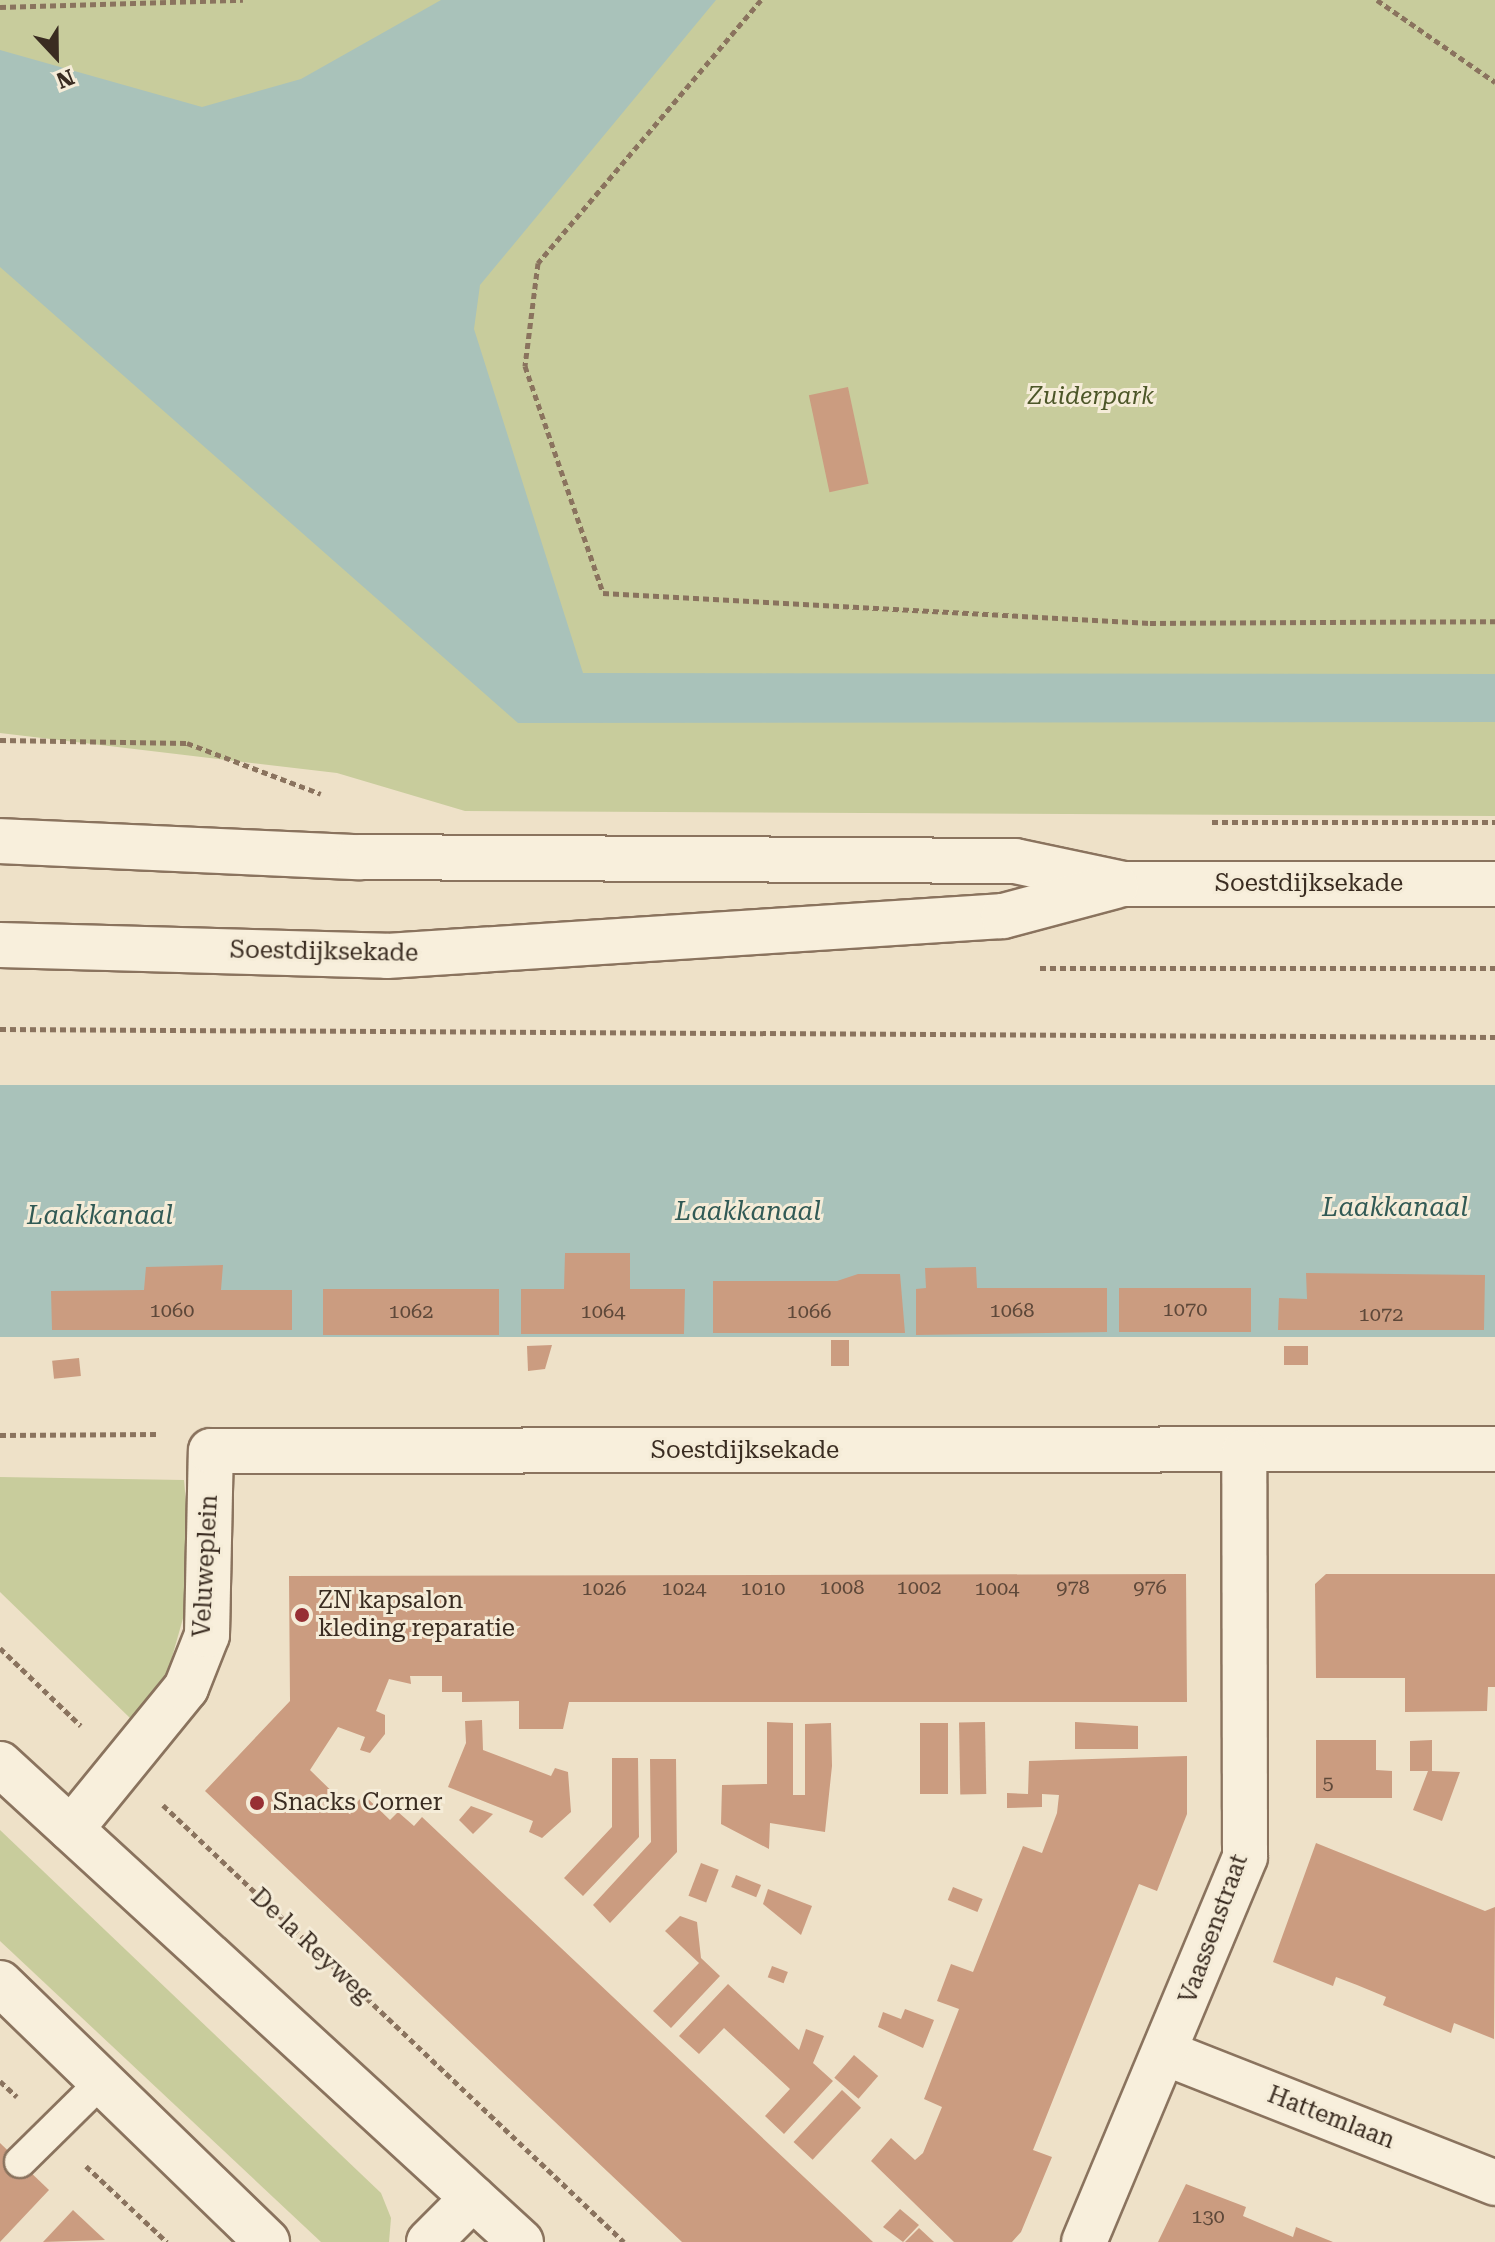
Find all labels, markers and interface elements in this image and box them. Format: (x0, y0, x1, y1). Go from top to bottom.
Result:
north arrow (16, 16, 96, 96)
text: N (53, 64, 78, 93)
park label: Zuiderpark (1028, 383, 1154, 411)
street label: Soestdijksekade (1215, 870, 1403, 898)
street label: Soestdijksekade (230, 936, 418, 968)
water label: Laakkanaal (1322, 1192, 1468, 1224)
water label: Laakkanaal (675, 1196, 821, 1228)
water label: Laakkanaal (27, 1200, 173, 1232)
house number: 1070 (1163, 1297, 1207, 1321)
house number: 1060 (150, 1298, 194, 1322)
house number: 1068 (990, 1298, 1034, 1322)
house number: 1062 (389, 1299, 433, 1323)
house number: 1064 (581, 1299, 625, 1323)
house number: 1066 (787, 1299, 831, 1323)
house number: 1072 (1359, 1302, 1403, 1326)
street label: Soestdijksekade (651, 1437, 839, 1465)
street label: Veluweplein (188, 1494, 224, 1638)
house number: 1008 (820, 1575, 864, 1599)
house number: 1002 (897, 1575, 941, 1599)
house number: 978 (1056, 1575, 1090, 1599)
house number: 976 (1133, 1575, 1167, 1599)
house number: 1026 (582, 1576, 626, 1600)
house number: 1024 (662, 1576, 706, 1600)
house number: 1010 (741, 1576, 785, 1600)
house number: 1004 (975, 1576, 1019, 1600)
place label: ZN kapsalon kleding reparatie (318, 1587, 515, 1643)
marker: ZN kapsalon kleding reparatie (293, 1606, 311, 1624)
house number: 5 (1322, 1770, 1334, 1794)
place label: Snacks Corner (273, 1789, 443, 1817)
marker: Snacks Corner (248, 1794, 266, 1812)
street label: Vaassenstraat (1174, 1850, 1254, 2008)
street label: De la Reyweg (245, 1883, 377, 2009)
street label: Hattemlaan (1263, 2081, 1399, 2155)
house number: 130 (1191, 2204, 1225, 2228)

